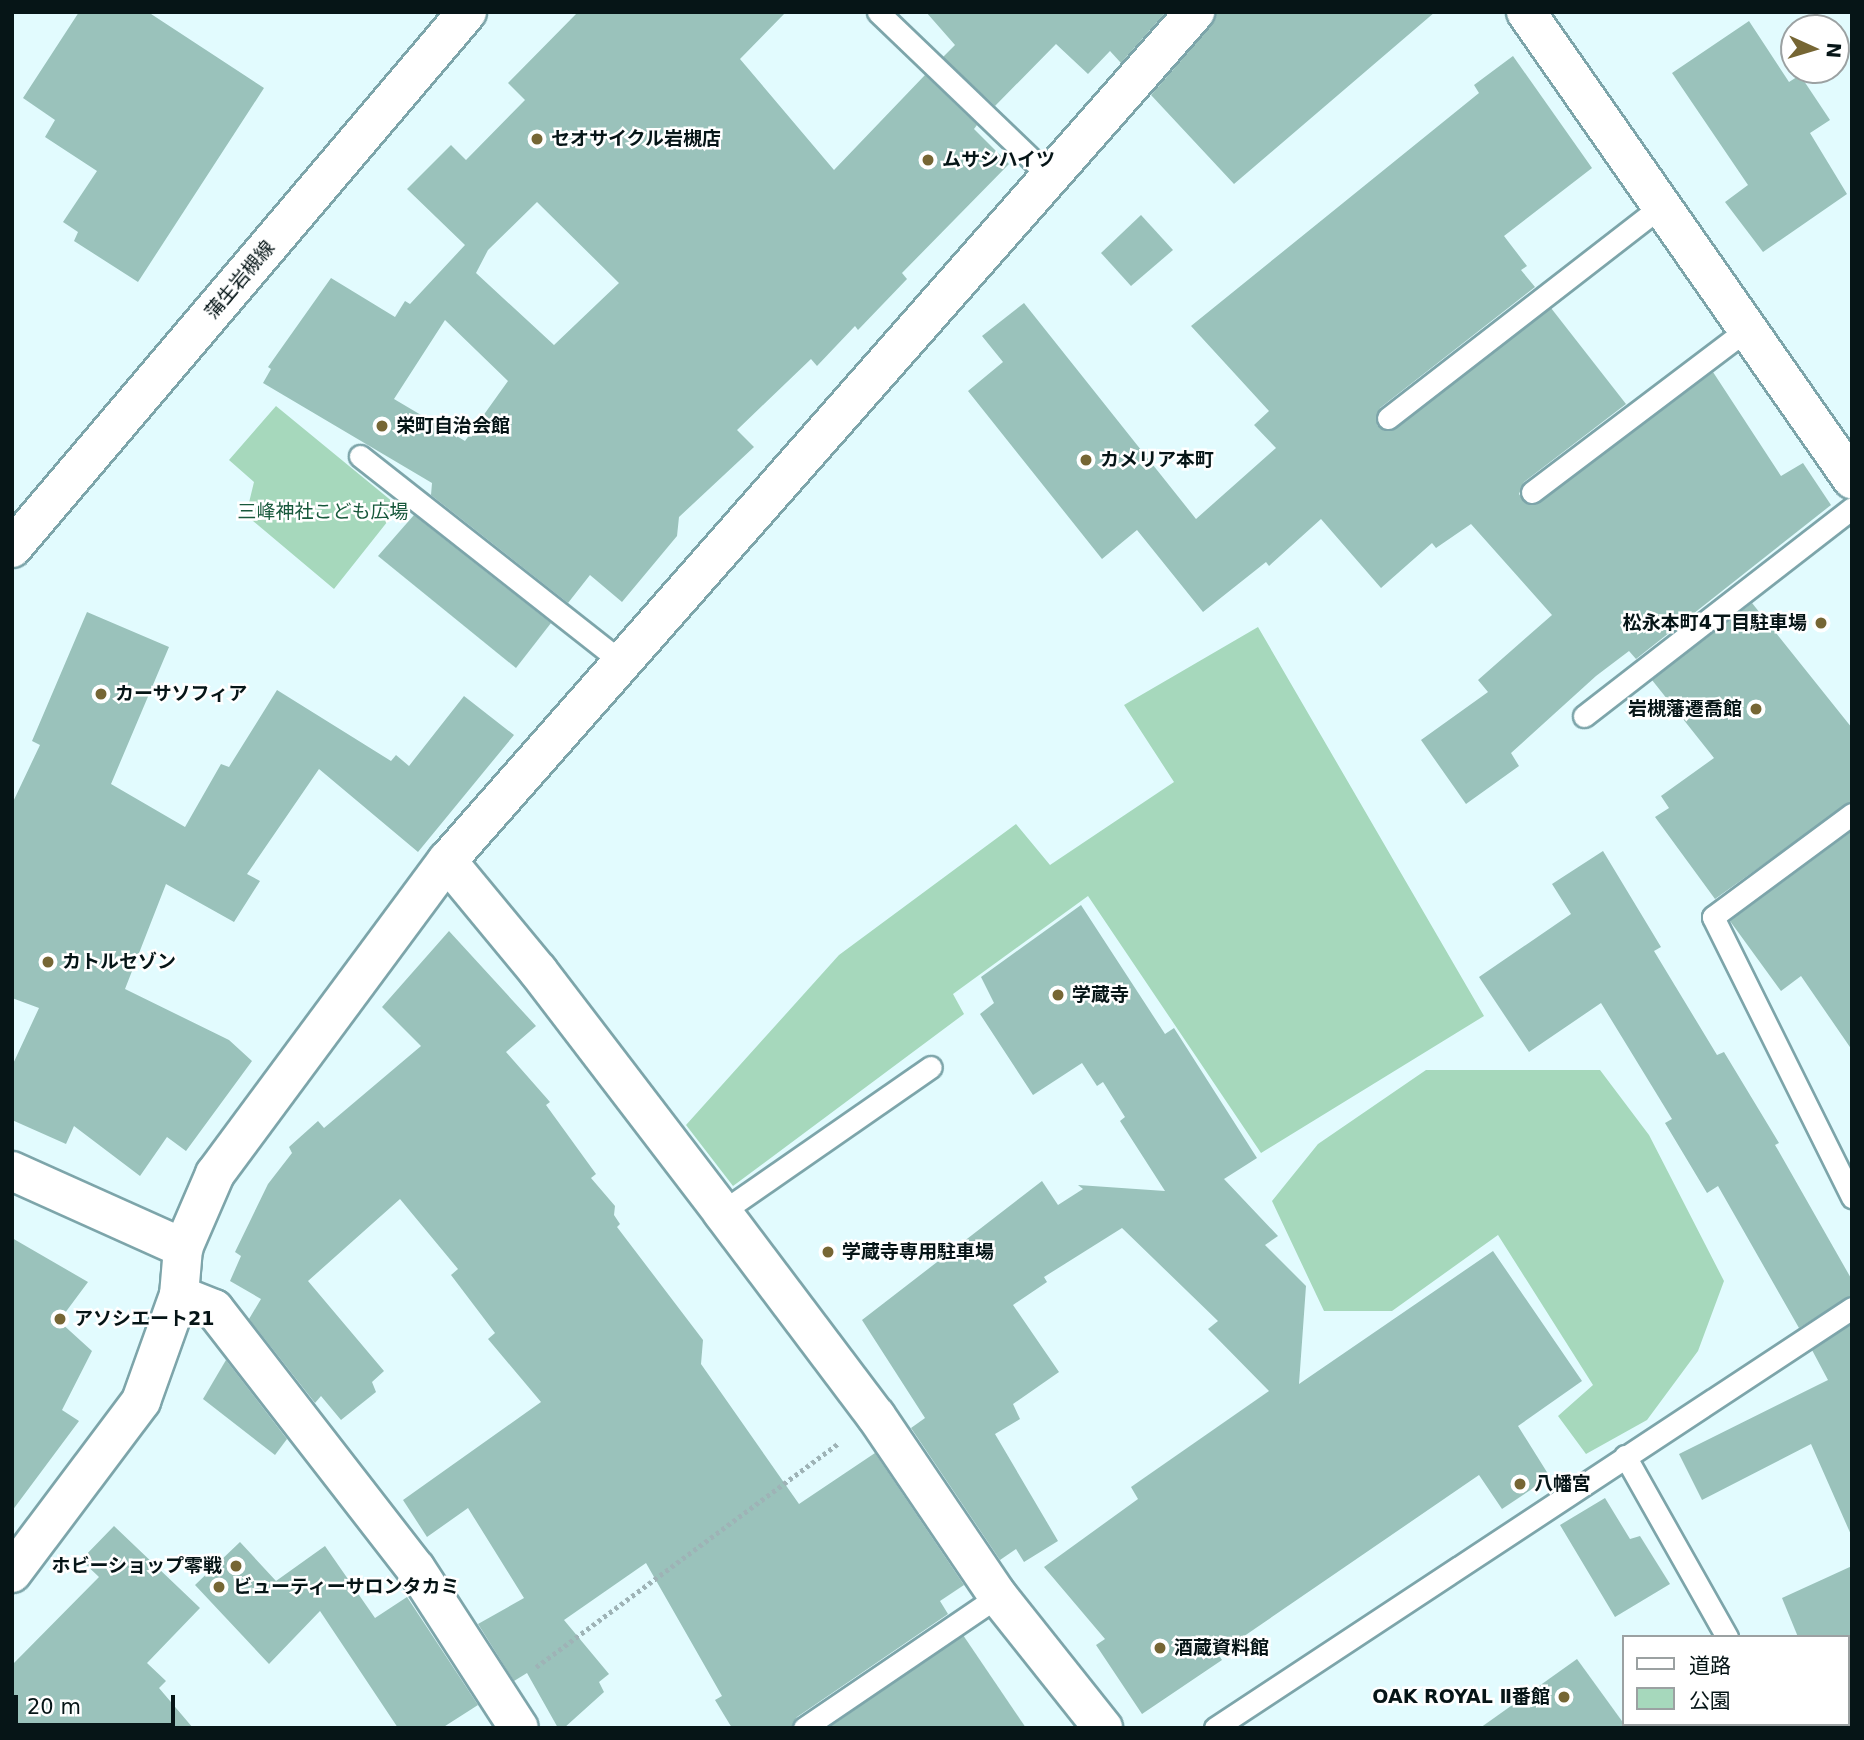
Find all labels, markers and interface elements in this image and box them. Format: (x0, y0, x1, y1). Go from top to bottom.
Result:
north arrow (1780, 14, 1850, 84)
text: N (1822, 42, 1845, 59)
place label: セオサイクル岩槻店 (551, 128, 722, 150)
marker: セオサイクル岩槻店 (529, 131, 545, 147)
place label: ムサシハイツ (942, 149, 1056, 171)
marker: ムサシハイツ (920, 152, 936, 168)
street label: 蒲生岩槻線 (201, 236, 279, 324)
place label: 栄町自治会館 (396, 415, 510, 437)
marker: 栄町自治会館 (374, 418, 390, 434)
place label: カメリア本町 (1100, 449, 1214, 471)
marker: カメリア本町 (1078, 452, 1094, 468)
park label: 三峰神社こども広場 (238, 501, 408, 523)
place label: 松永本町4丁目駐車場 (1623, 612, 1807, 634)
marker: 松永本町4丁目駐車場 (1813, 615, 1829, 631)
place label: カーサソフィア (115, 683, 248, 705)
marker: カーサソフィア (93, 686, 109, 702)
place label: 岩槻藩遷喬館 (1628, 698, 1742, 720)
marker: 岩槻藩遷喬館 (1748, 701, 1764, 717)
place label: カトルセゾン (62, 951, 176, 973)
marker: カトルセゾン (40, 954, 56, 970)
place label: 学蔵寺 (1072, 984, 1129, 1006)
marker: 学蔵寺 (1050, 987, 1066, 1003)
place label: 学蔵寺専用駐車場 (842, 1241, 994, 1263)
marker: 学蔵寺専用駐車場 (820, 1244, 836, 1260)
place label: アソシエート21 (74, 1308, 214, 1330)
marker: アソシエート21 (52, 1311, 68, 1327)
place label: 八幡宮 (1534, 1473, 1591, 1495)
marker: 八幡宮 (1512, 1476, 1528, 1492)
place label: ホビーショップ零戦 (51, 1555, 222, 1577)
marker: ホビーショップ零戦 (228, 1558, 244, 1574)
place label: ビューティーサロンタカミ (233, 1576, 461, 1598)
marker: ビューティーサロンタカミ (211, 1579, 227, 1595)
legend (1622, 1635, 1850, 1726)
place label: 酒蔵資料館 (1174, 1637, 1269, 1659)
marker: 酒蔵資料館 (1152, 1640, 1168, 1656)
text: 道路 (1689, 1654, 1731, 1678)
scale bar (18, 1680, 178, 1724)
place label: OAK ROYAL Ⅱ番館 (1372, 1686, 1550, 1708)
marker: OAK ROYAL Ⅱ番館 (1556, 1689, 1572, 1705)
text: 公園 (1689, 1689, 1731, 1713)
text: 20 m (27, 1695, 81, 1719)

